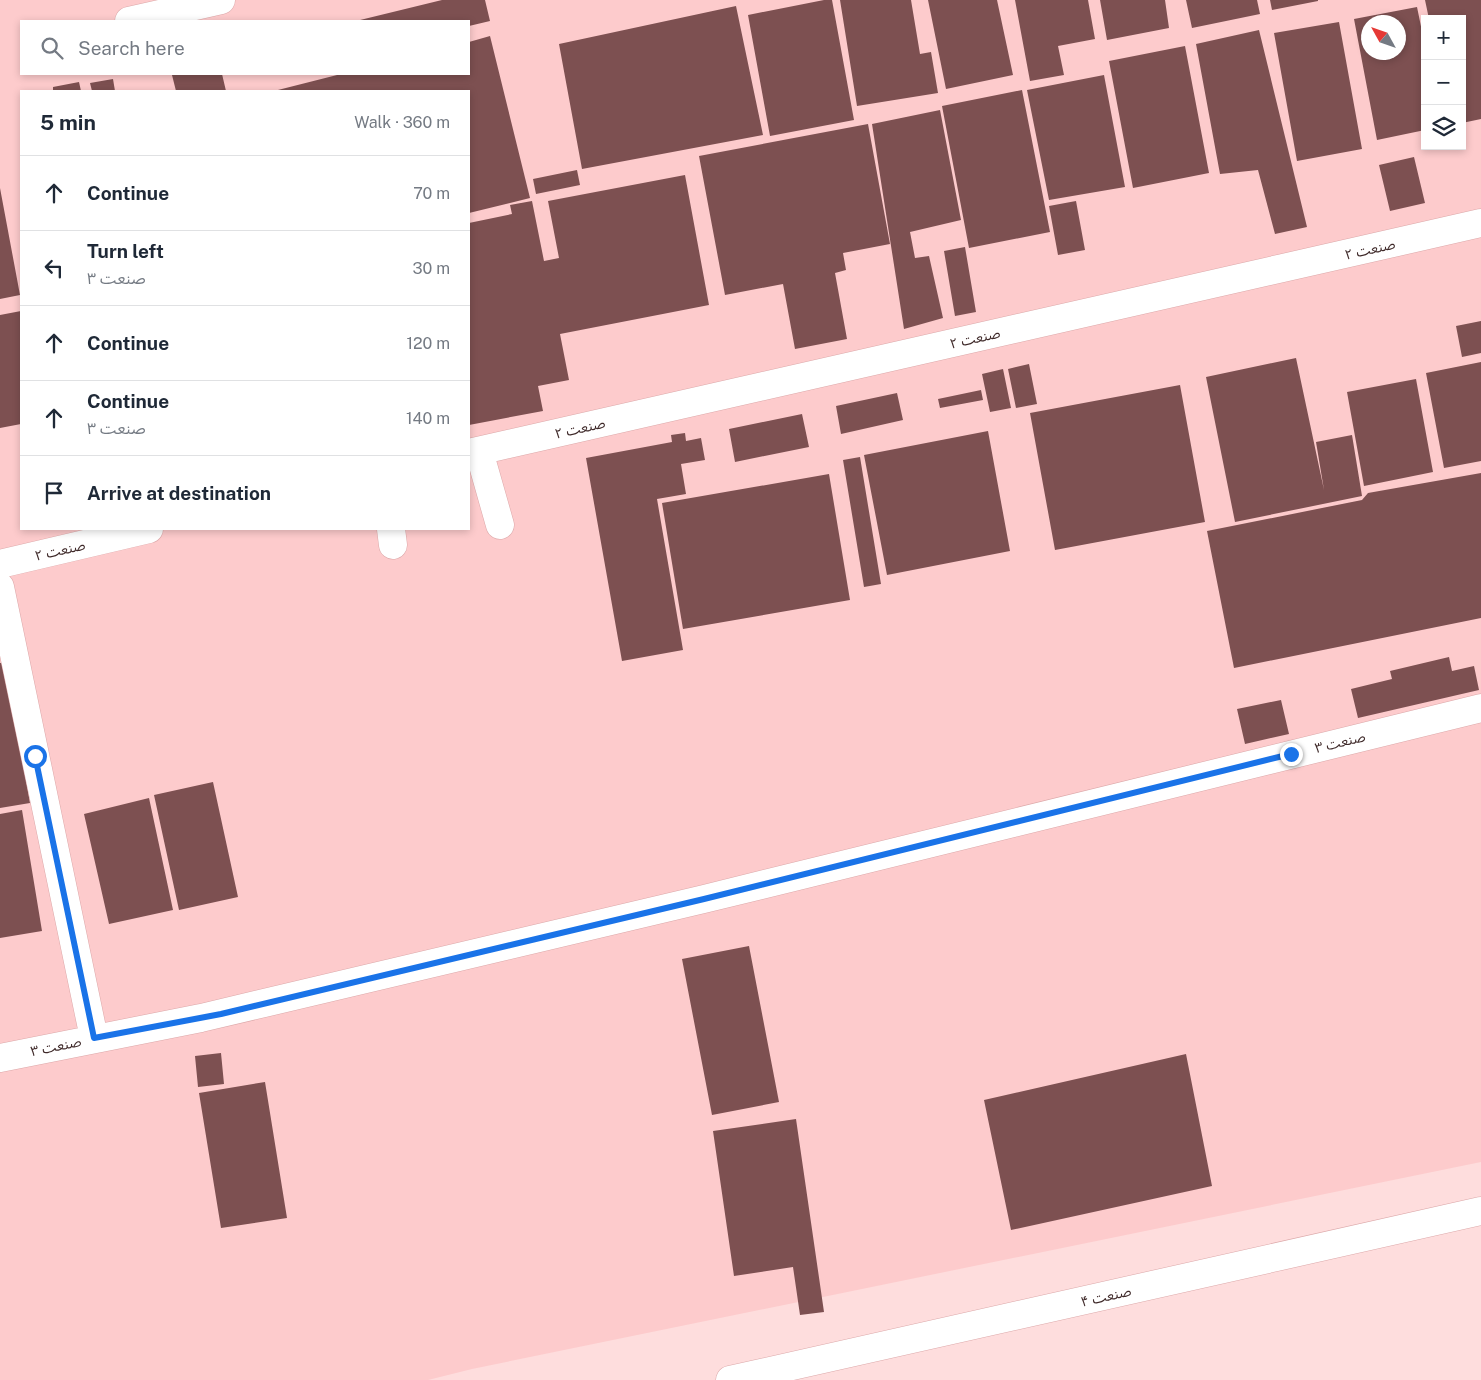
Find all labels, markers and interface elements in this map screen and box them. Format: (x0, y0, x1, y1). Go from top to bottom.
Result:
north arrow (1361, 15, 1406, 60)
map controls (1421, 15, 1466, 150)
button: + (1421, 15, 1466, 60)
search box (20, 20, 470, 75)
icon: search (38, 34, 66, 62)
text: Search here (78, 37, 185, 59)
button: − (1421, 60, 1466, 105)
button: layers (1421, 105, 1466, 150)
text: 5 min (40, 110, 96, 135)
text: Walk · 360 m (354, 113, 450, 132)
icon: ahead (40, 179, 68, 207)
text: Continue (87, 182, 169, 204)
text: 70 m (413, 184, 450, 203)
street label: صنعت ۲ (1343, 235, 1397, 263)
text: Turn left (87, 240, 164, 262)
icon: left (40, 254, 68, 282)
text: 30 m (413, 259, 450, 278)
text: صنعت ۳ (87, 269, 146, 288)
street label: صنعت ۲ (948, 324, 1002, 352)
icon: ahead (40, 329, 68, 357)
text: Continue (87, 332, 169, 354)
text: 120 m (406, 334, 450, 353)
text: Continue (87, 390, 169, 412)
icon: ahead (40, 404, 68, 432)
text: 140 m (406, 409, 450, 428)
street label: صنعت ۲ (553, 414, 607, 442)
text: صنعت ۳ (87, 419, 146, 438)
icon: arrive (40, 479, 68, 507)
text: Arrive at destination (87, 482, 271, 504)
street label: صنعت ۲ (33, 536, 87, 564)
street label: صنعت ۳ (1313, 728, 1367, 756)
route end (1280, 743, 1303, 766)
route start (24, 745, 47, 768)
street label: صنعت ۳ (29, 1033, 83, 1059)
street label: صنعت ۴ (1079, 1282, 1133, 1310)

